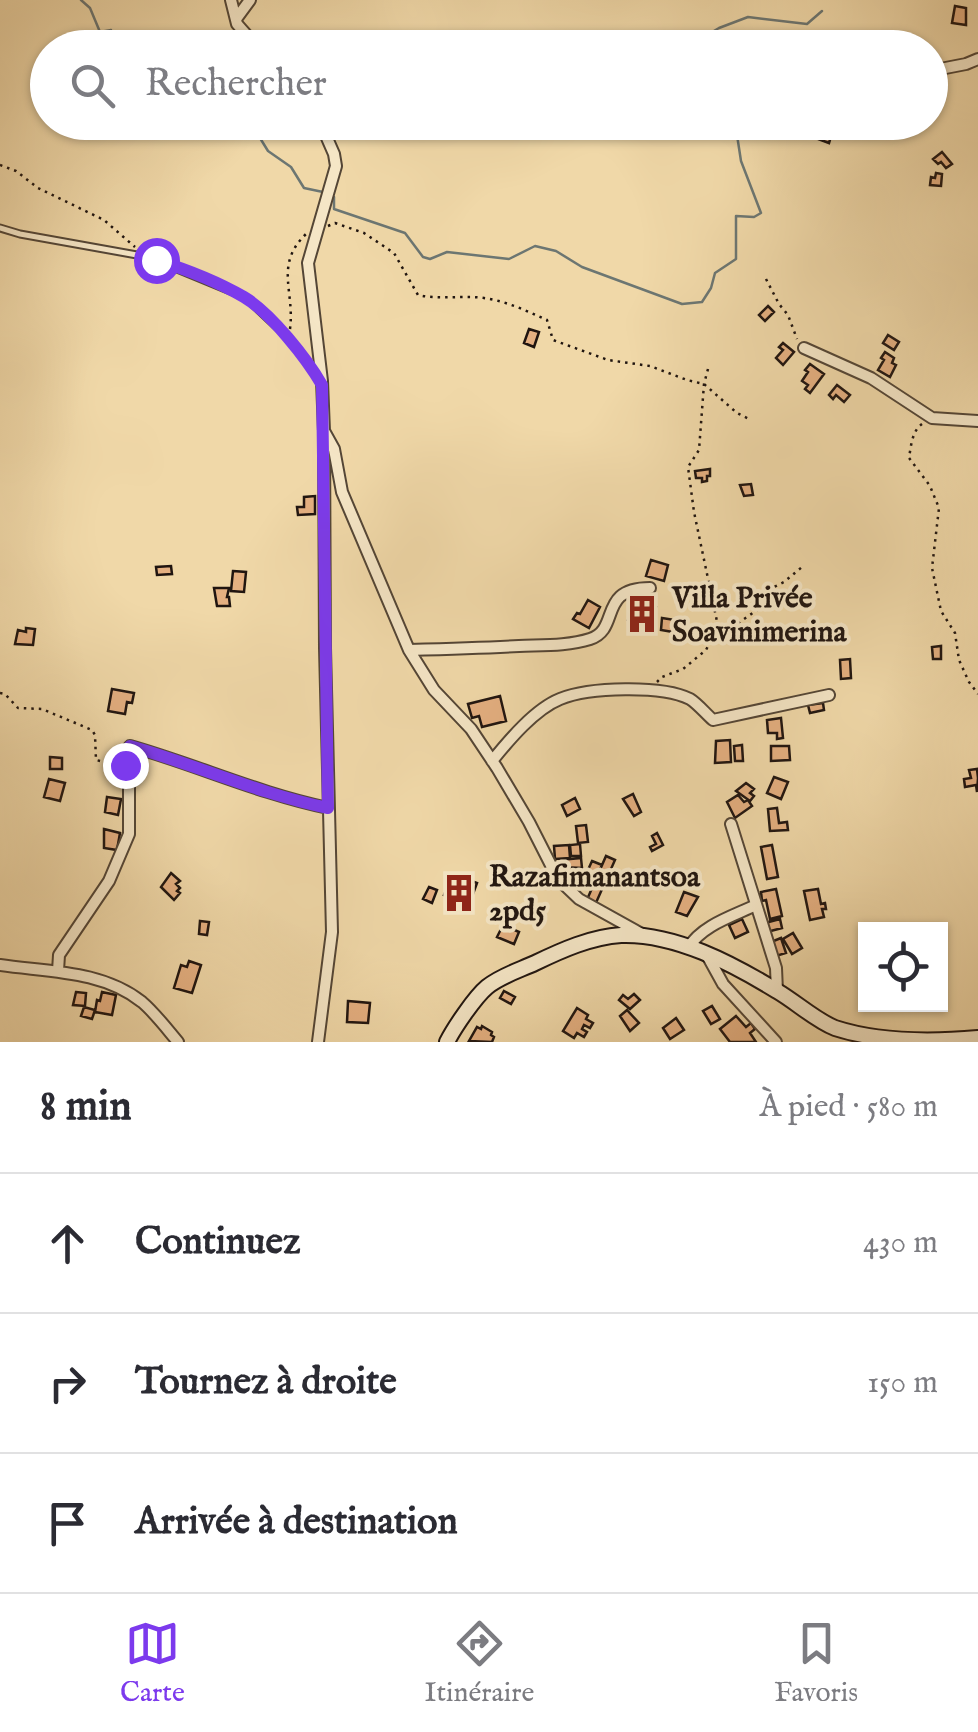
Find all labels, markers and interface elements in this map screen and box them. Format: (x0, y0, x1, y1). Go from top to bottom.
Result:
search box (30, 30, 948, 140)
icon: search (65, 58, 120, 113)
text: Rechercher (145, 61, 327, 109)
route start (134, 238, 180, 284)
place label: Villa Privée Soavinimerina (671, 580, 847, 652)
building icon: Villa Privée Soavinimerina (621, 593, 663, 635)
route end (103, 743, 149, 789)
place label: Razafimanantsoa 2pd5 (489, 859, 701, 931)
building icon: Razafimanantsoa 2pd5 (438, 872, 480, 914)
map controls (858, 922, 948, 1012)
button: locate (858, 922, 948, 1012)
text: 8 min (40, 1081, 132, 1134)
text: À pied · 580 m (759, 1087, 938, 1128)
icon: ahead (40, 1216, 95, 1271)
text: Continuez (135, 1219, 301, 1267)
text: 430 m (863, 1223, 938, 1264)
icon: right (40, 1356, 95, 1411)
text: Tournez à droite (135, 1359, 397, 1407)
text: 150 m (867, 1363, 938, 1404)
icon: arrive (40, 1496, 95, 1551)
text: Arrivée à destination (135, 1499, 458, 1547)
tab: Carte (120, 1616, 185, 1711)
tab: Itinéraire (425, 1616, 534, 1711)
tab: Favoris (774, 1616, 858, 1711)

